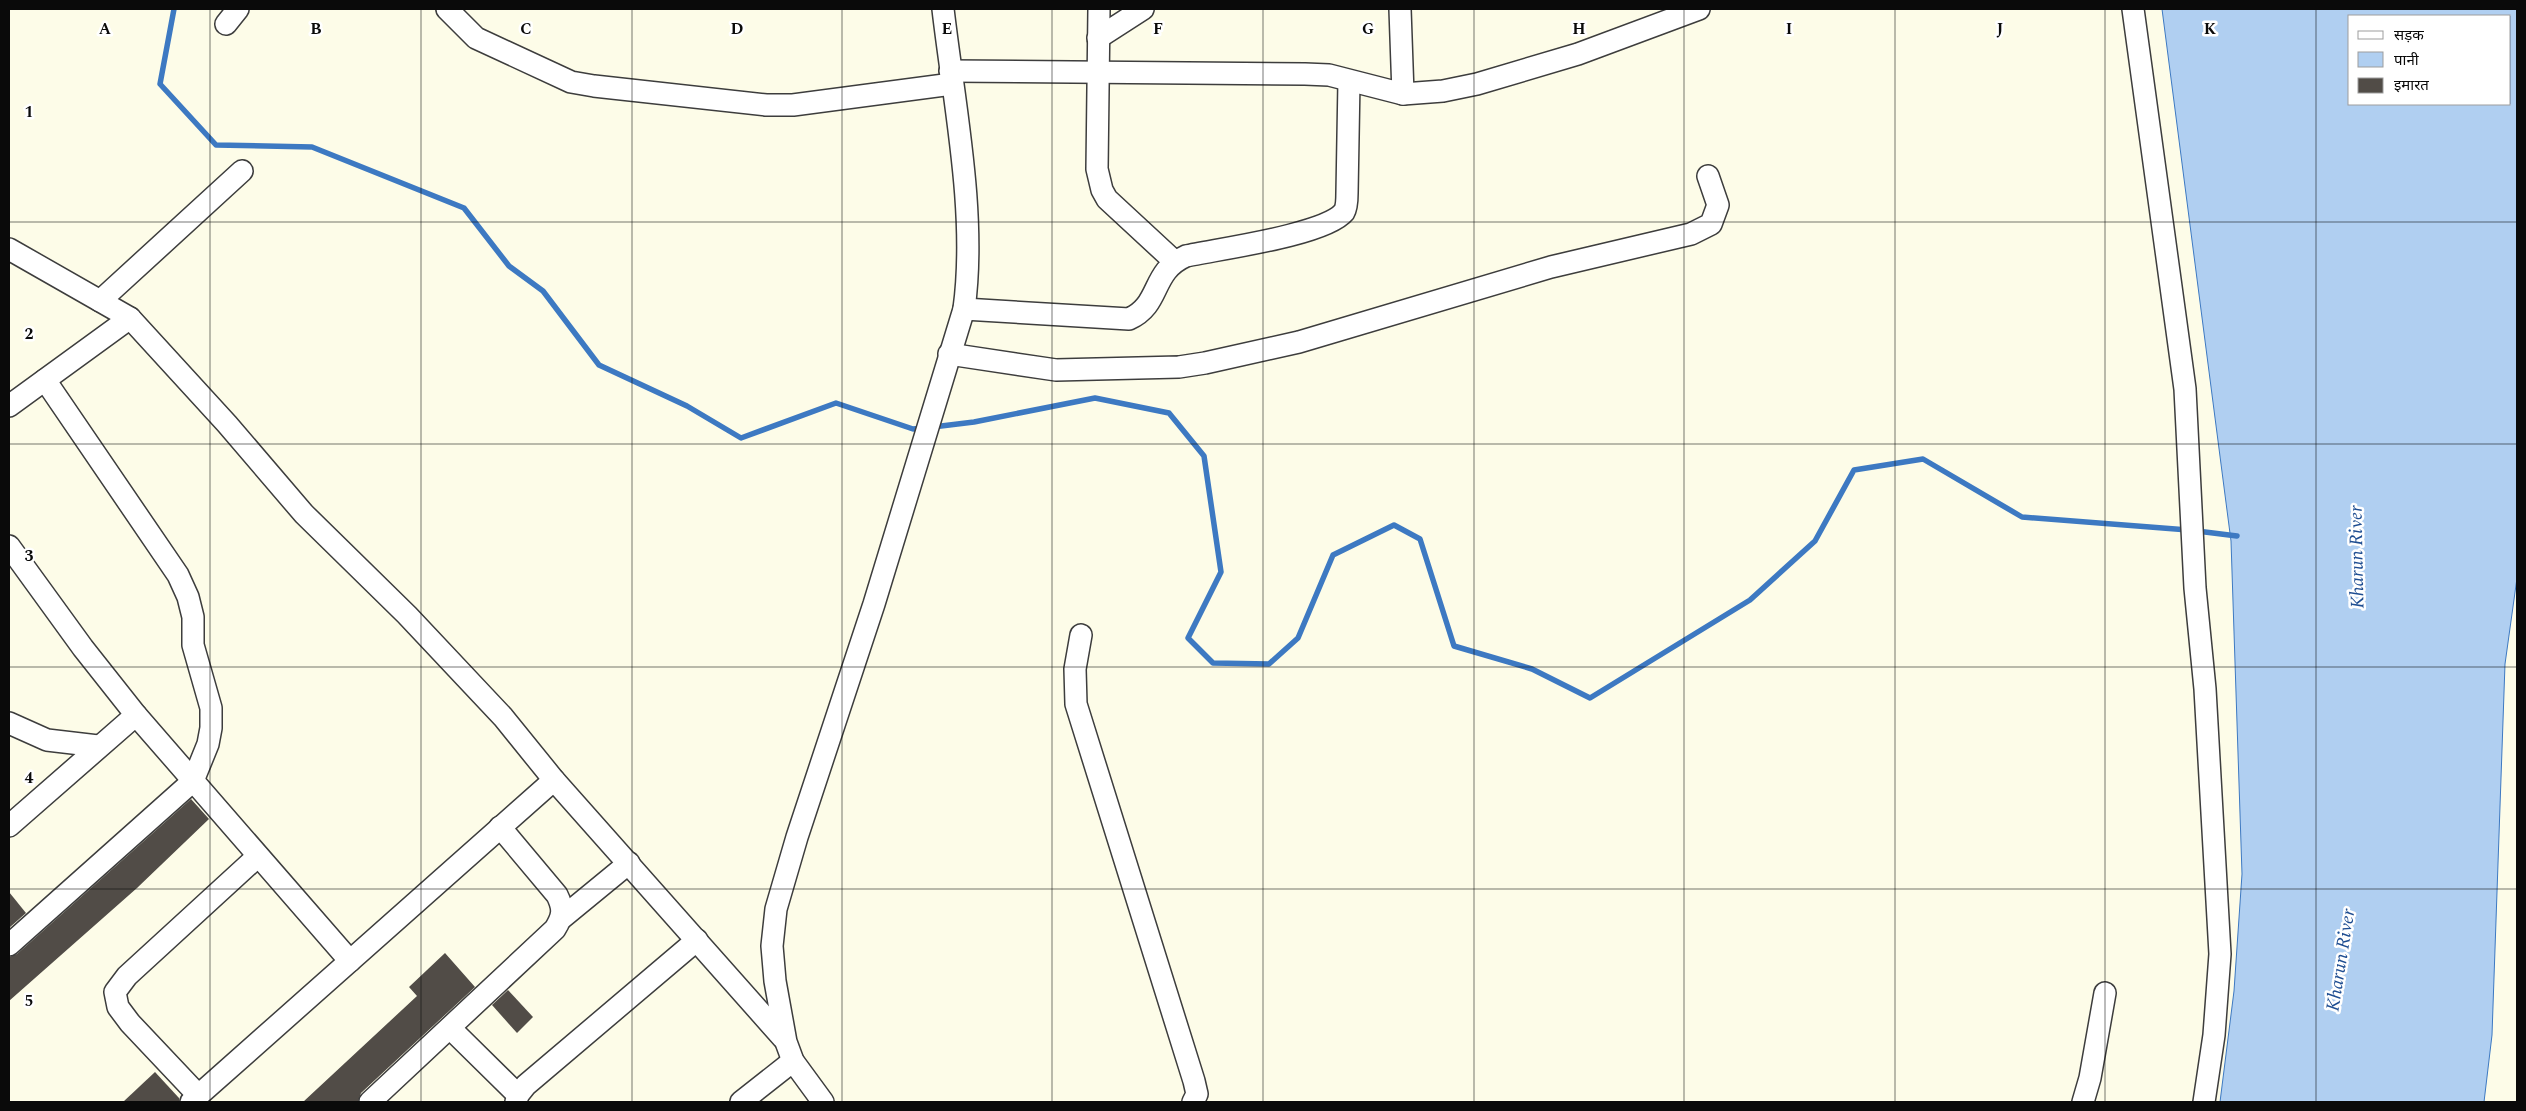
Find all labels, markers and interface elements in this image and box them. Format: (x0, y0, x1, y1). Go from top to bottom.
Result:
legend (2348, 15, 2511, 105)
text: A (99, 17, 112, 41)
text: B (310, 17, 322, 41)
text: C (520, 17, 532, 41)
text: D (731, 17, 744, 41)
text: E (942, 17, 952, 41)
text: F (1153, 17, 1163, 41)
text: G (1362, 17, 1374, 41)
text: H (1572, 17, 1586, 41)
text: I (1786, 17, 1792, 41)
text: J (1997, 17, 2004, 41)
text: K (2204, 17, 2217, 41)
text: सड़क (2394, 24, 2424, 47)
text: पानी (2394, 49, 2420, 72)
text: इमारत (2394, 74, 2429, 97)
text: 1 (25, 100, 33, 124)
text: 2 (25, 322, 34, 346)
water label: Kharun River (2342, 505, 2372, 609)
text: 3 (25, 544, 34, 568)
text: 4 (25, 766, 34, 790)
water label: Kharun River (2319, 906, 2363, 1013)
text: 5 (25, 989, 33, 1013)

